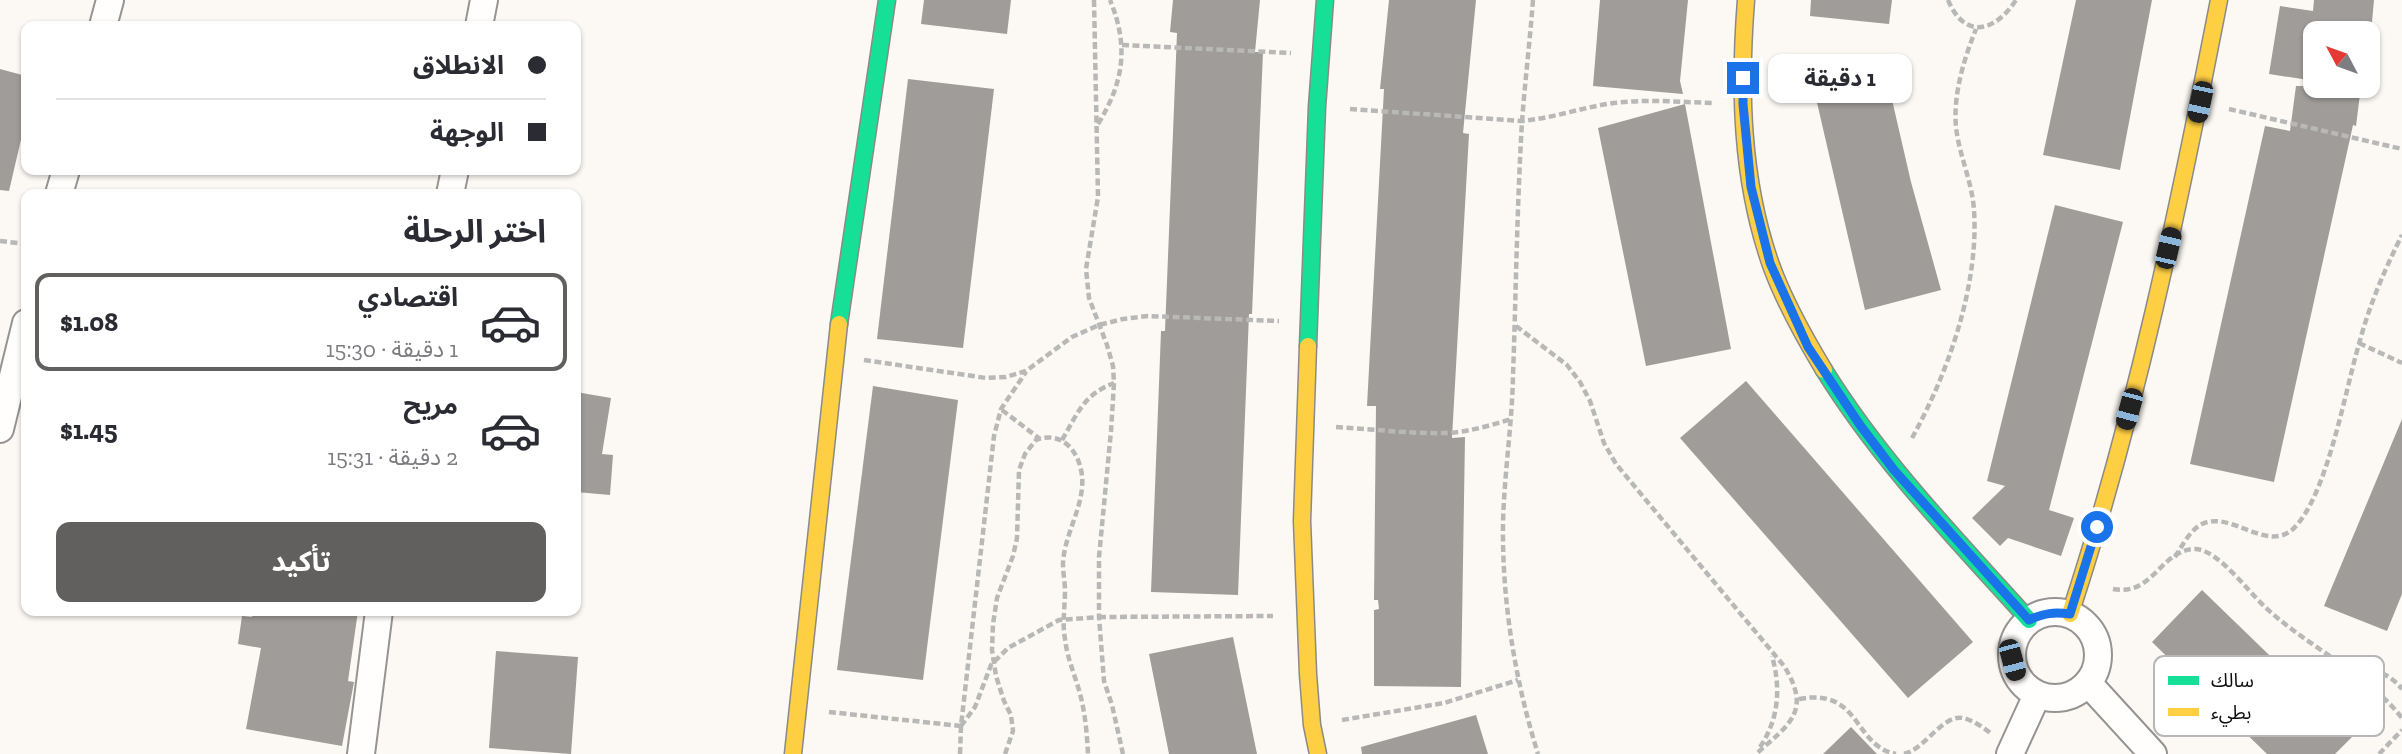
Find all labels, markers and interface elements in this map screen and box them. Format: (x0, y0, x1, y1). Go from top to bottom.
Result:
north arrow (2303, 21, 2380, 98)
map controls (2303, 21, 2380, 98)
text: الانطلاق (413, 49, 504, 81)
callout: 1 دقيقة (1768, 54, 1911, 102)
route end (1727, 62, 1759, 94)
text: 1 دقيقة (1804, 64, 1876, 92)
car (2186, 79, 2215, 125)
text: الوجهة (430, 116, 504, 148)
text: اختر الرحلة (403, 212, 546, 250)
car (2154, 225, 2183, 271)
text: اقتصادي (358, 281, 458, 313)
icon: car (479, 291, 542, 354)
text: $1.08 (60, 306, 118, 338)
text: 1 دقيقة · 15:30 (326, 335, 458, 363)
car (2114, 386, 2145, 432)
text: مريح (403, 389, 458, 421)
icon: car (479, 399, 542, 462)
text: $1.45 (60, 414, 118, 446)
text: 2 دقيقة · 15:31 (327, 443, 458, 471)
route start (2081, 511, 2113, 543)
button: تأكيد (56, 522, 546, 602)
car (1997, 637, 2028, 683)
legend (2154, 656, 2384, 736)
text: سالك (2211, 669, 2254, 692)
text: بطيء (2211, 701, 2251, 727)

